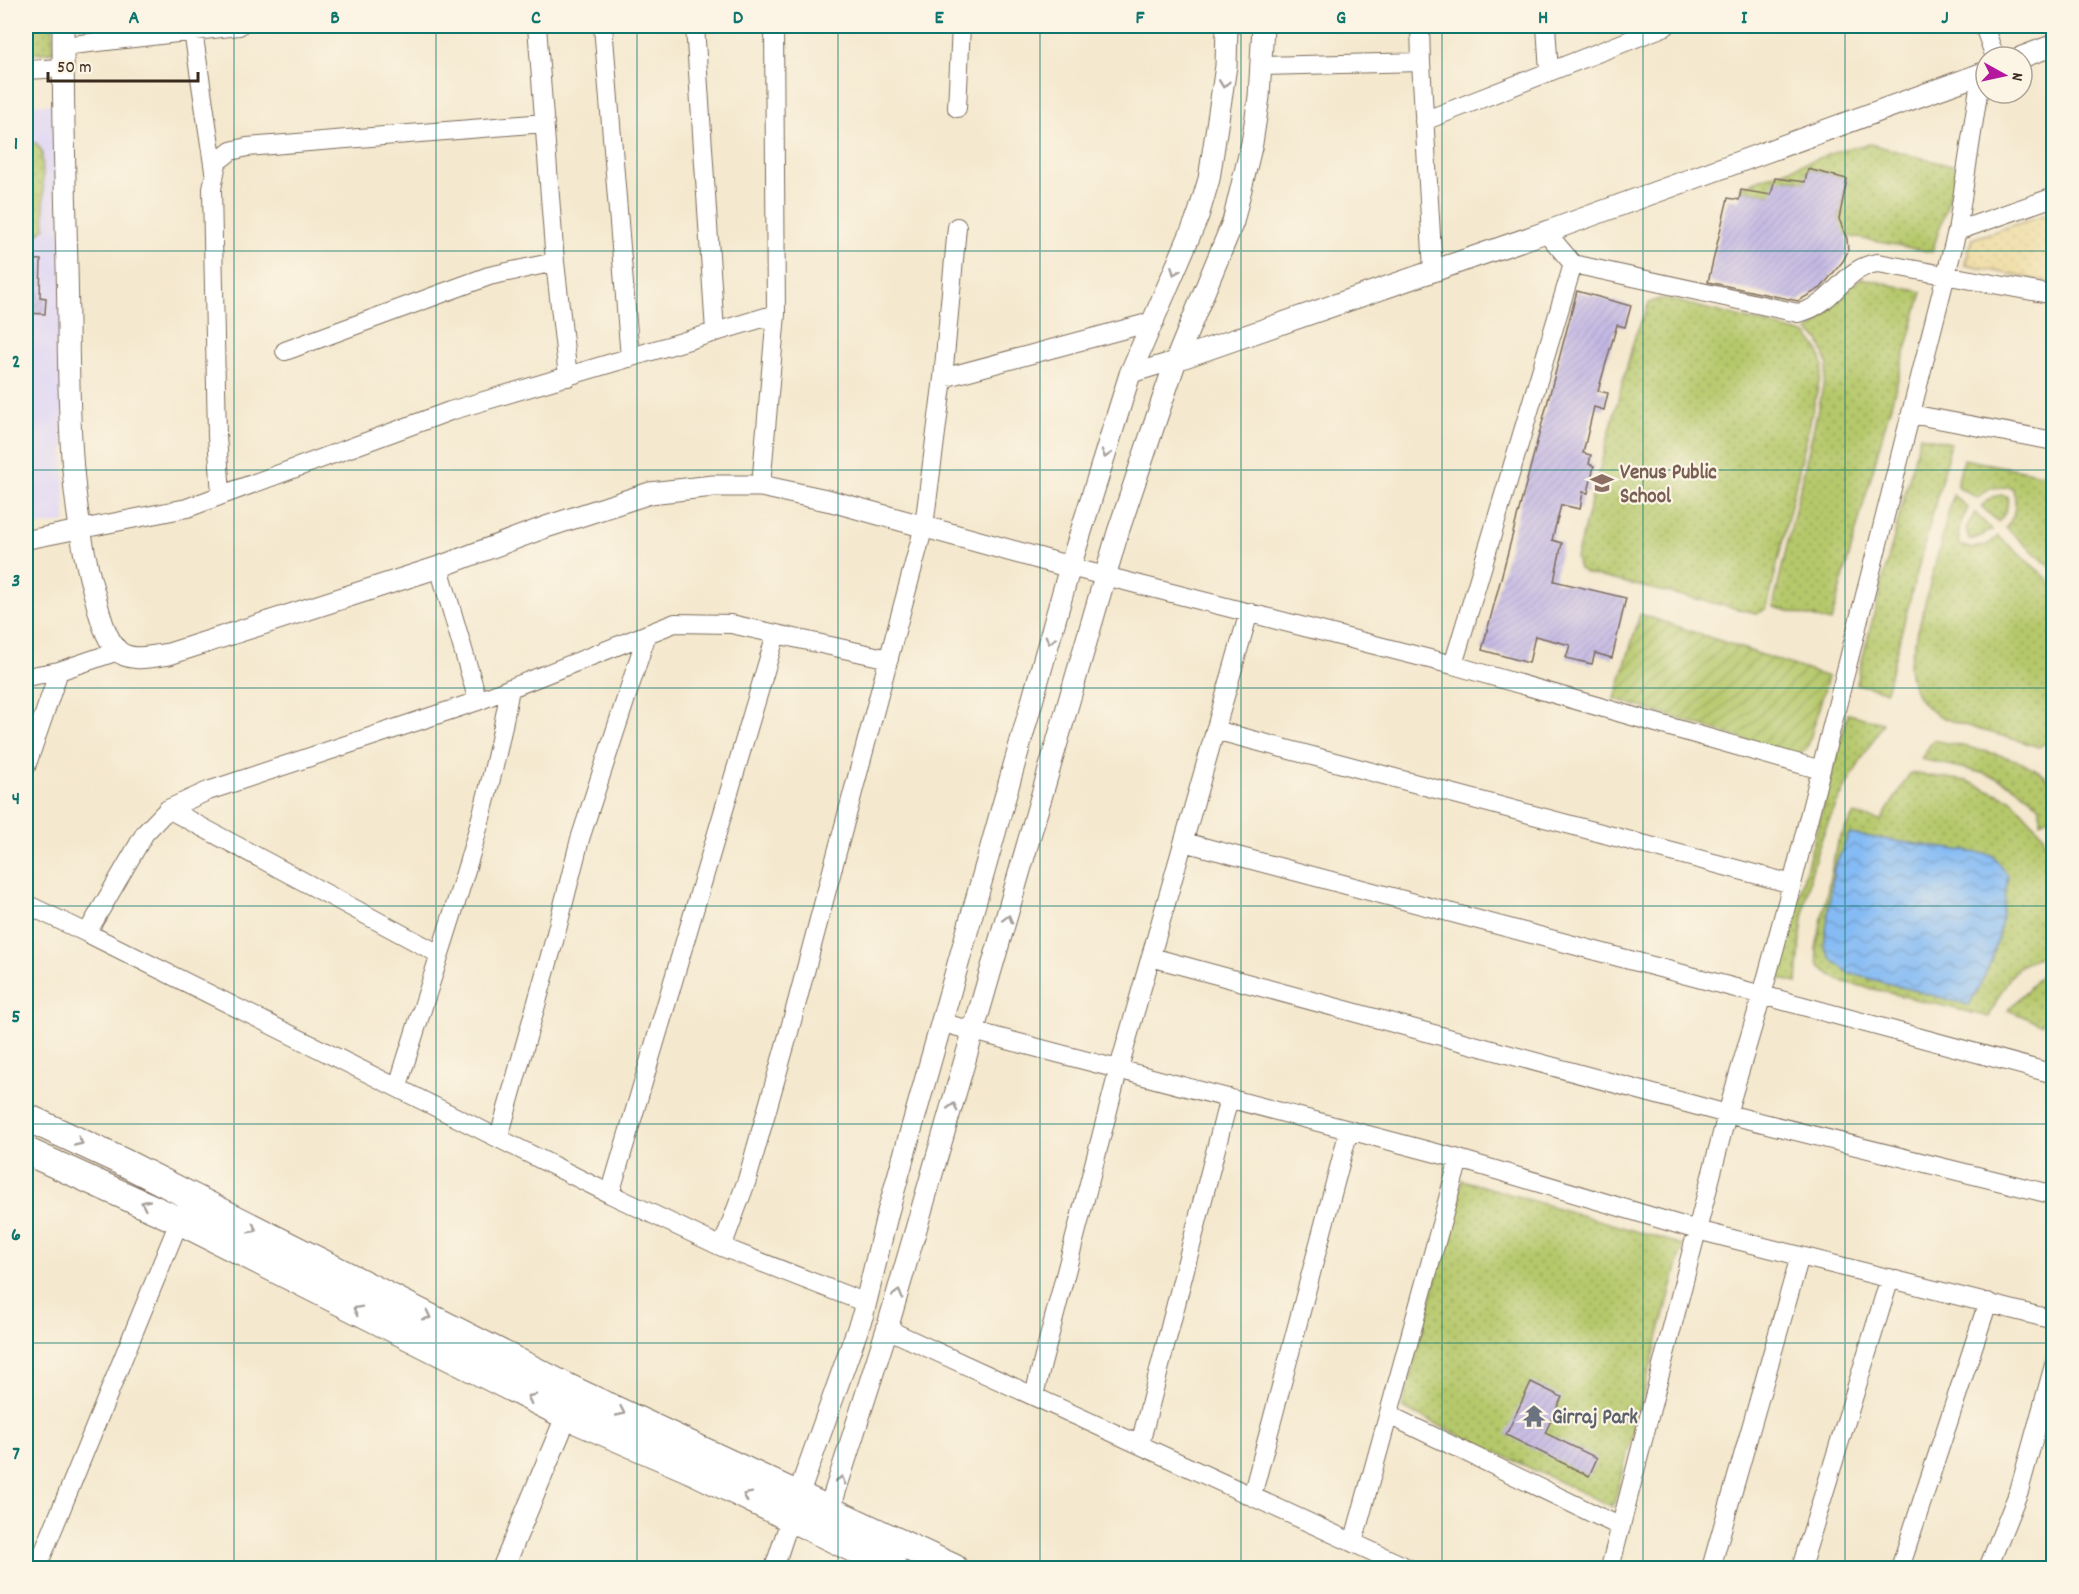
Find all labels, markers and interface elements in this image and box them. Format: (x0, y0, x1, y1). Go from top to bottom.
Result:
text: A (129, 5, 140, 33)
text: B (330, 5, 340, 33)
text: C (531, 5, 541, 33)
text: D (733, 5, 744, 33)
text: E (934, 5, 944, 33)
text: F (1136, 5, 1146, 33)
text: G (1336, 5, 1346, 33)
text: H (1538, 5, 1548, 33)
text: I (1741, 5, 1748, 33)
text: J (1941, 5, 1949, 33)
scale bar (48, 45, 198, 83)
north arrow (1974, 45, 2034, 105)
text: 50 m (57, 56, 92, 81)
text: N (2004, 71, 2028, 82)
one-way arrow (1218, 79, 1230, 88)
text: 1 (14, 131, 18, 159)
one-way arrow (1170, 265, 1182, 276)
text: 2 (12, 349, 20, 377)
one-way arrow (1101, 448, 1113, 459)
place label: Venus Public School (1620, 459, 1717, 513)
school or university icon: Venus Public School (1589, 470, 1615, 496)
text: 3 (12, 568, 20, 596)
one-way arrow (1044, 635, 1057, 645)
text: 4 (12, 786, 20, 814)
one-way arrow (1000, 915, 1013, 925)
text: 5 (11, 1004, 21, 1032)
one-way arrow (946, 1102, 958, 1112)
one-way arrow (72, 1134, 83, 1146)
one-way arrow (141, 1200, 152, 1212)
one-way arrow (247, 1221, 258, 1233)
text: 6 (11, 1222, 21, 1250)
one-way arrow (891, 1289, 903, 1300)
one-way arrow (353, 1306, 364, 1317)
one-way arrow (421, 1309, 432, 1321)
one-way arrow (527, 1394, 538, 1405)
temple icon: Girraj Park (1521, 1403, 1547, 1429)
one-way arrow (614, 1404, 625, 1416)
place label: Girraj Park (1552, 1404, 1638, 1434)
text: 7 (12, 1441, 20, 1469)
one-way arrow (833, 1475, 846, 1486)
one-way arrow (742, 1492, 753, 1504)

